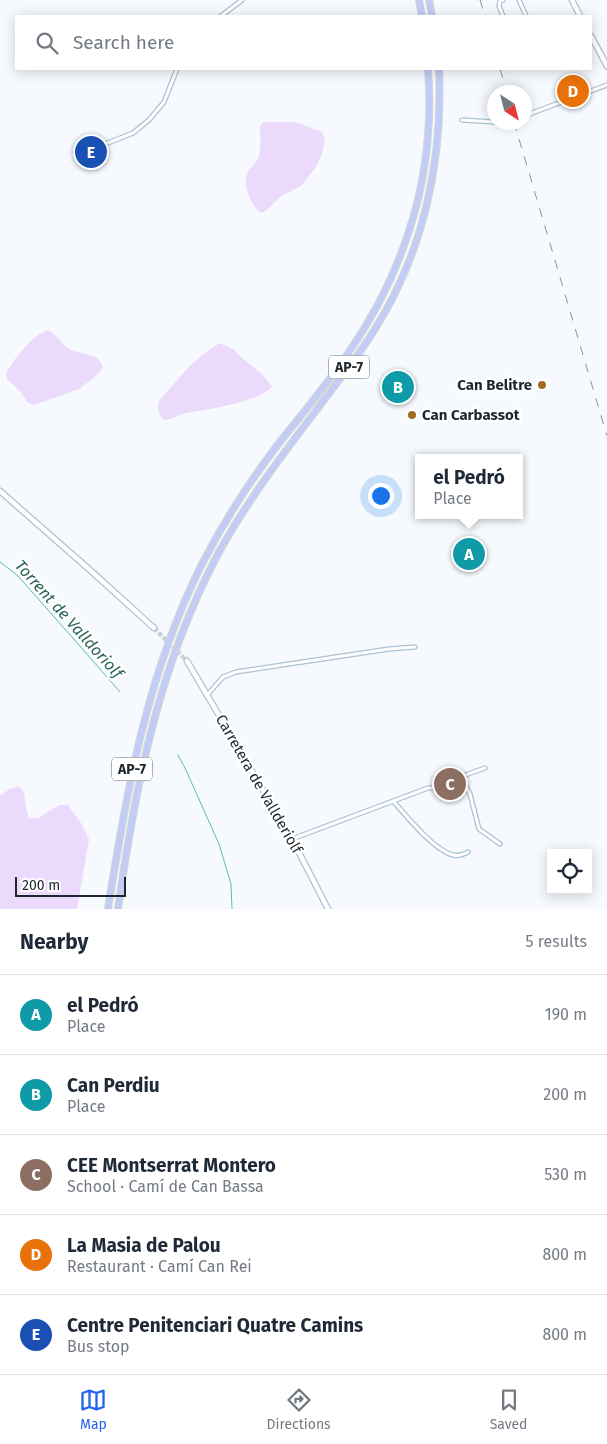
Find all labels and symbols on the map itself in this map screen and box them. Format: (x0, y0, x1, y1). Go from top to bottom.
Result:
pin: D (557, 72, 589, 110)
north arrow (487, 85, 532, 130)
pin: E (75, 133, 107, 171)
road number: AP-7 (329, 356, 369, 378)
pin: B (382, 368, 414, 406)
place label: Can Belitre (457, 376, 532, 394)
marker: Can Belitre (536, 379, 548, 391)
place label: Can Carbassot (422, 406, 520, 424)
marker: Can Carbassot (406, 409, 418, 421)
your location (368, 483, 394, 509)
pin: A (453, 535, 485, 573)
water label: Torrent de Valldoriolf (11, 556, 129, 684)
street label: Carretera de Vallderiolf (212, 711, 307, 858)
road number: AP-7 (112, 758, 152, 781)
pin: C (434, 765, 466, 803)
scale bar (15, 874, 126, 897)

